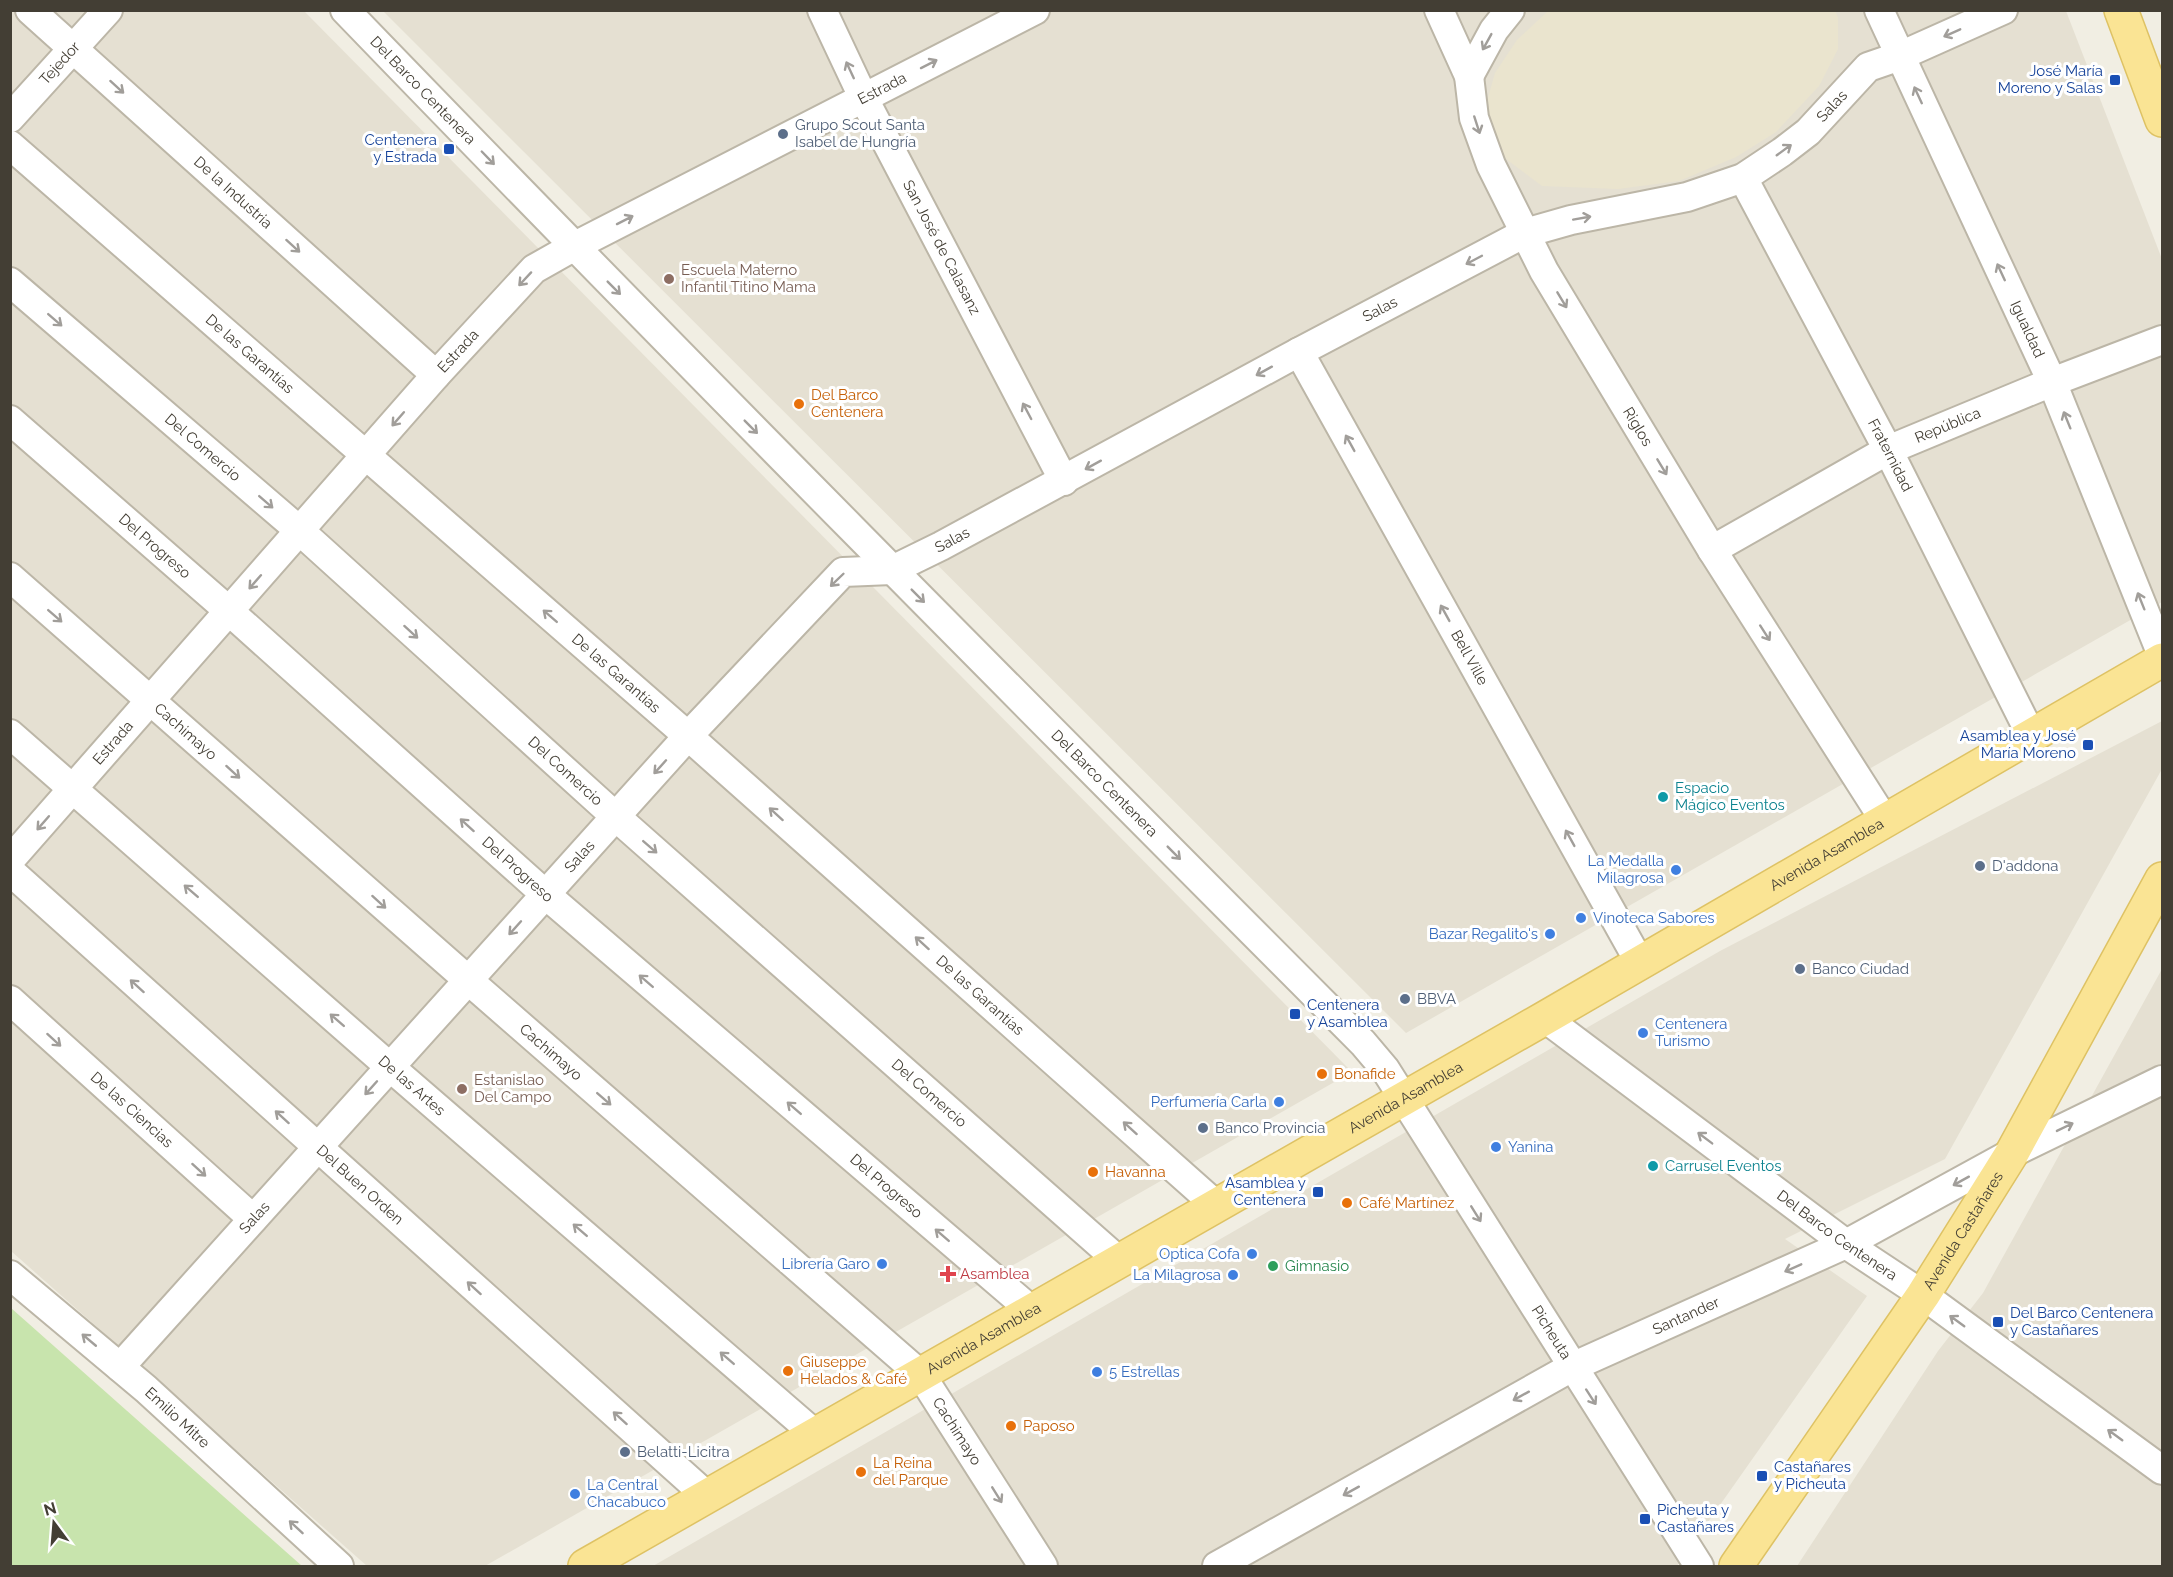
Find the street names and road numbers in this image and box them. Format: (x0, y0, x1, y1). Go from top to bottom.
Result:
street label: Del Barco Centenera (366, 33, 479, 148)
street label: Tejedor (36, 37, 84, 89)
street label: Estrada (855, 69, 909, 108)
street label: Salas (1813, 86, 1851, 126)
street label: De la Industria (190, 153, 276, 232)
street label: San José de Calasanz (899, 177, 984, 318)
street label: Salas (1360, 293, 1401, 326)
street label: Igualdad (2006, 298, 2048, 361)
street label: De las Garantías (202, 311, 298, 397)
street label: Estrada (434, 326, 482, 376)
street label: Riglos (1619, 404, 1656, 450)
street label: República (1912, 404, 1983, 447)
street label: Del Comercio (161, 410, 244, 485)
street label: Fraternidad (1864, 416, 1916, 495)
street label: Del Progreso (115, 510, 194, 582)
street label: Salas (932, 523, 973, 557)
street label: Bell Ville (1447, 627, 1492, 689)
street label: De las Garantías (568, 630, 664, 717)
street label: Cachimayo (151, 699, 221, 764)
street label: Estrada (89, 717, 137, 768)
street label: Del Barco Centenera (1048, 726, 1162, 841)
street label: Del Comercio (524, 733, 606, 809)
street label: Avenida Asamblea (1766, 814, 1887, 895)
street label: Del Progreso (478, 833, 557, 906)
street label: Salas (561, 837, 599, 876)
street label: De las Garantías (932, 952, 1028, 1039)
street label: Cachimayo (516, 1020, 586, 1084)
street label: De las Artes (375, 1052, 449, 1120)
street label: Del Comercio (888, 1055, 970, 1131)
street label: Avenida Asamblea (1345, 1058, 1466, 1137)
street label: De las Ciencias (87, 1068, 177, 1152)
street label: Del Buen Orden (313, 1141, 407, 1228)
street label: Del Progreso (846, 1150, 926, 1222)
street label: Avenida Castañares (1919, 1168, 2007, 1293)
street label: Del Barco Centenera (1773, 1186, 1901, 1284)
street label: Salas (235, 1198, 273, 1237)
street label: Santander (1650, 1293, 1723, 1339)
street label: Avenida Asamblea (923, 1299, 1044, 1378)
street label: Picheuta (1528, 1302, 1575, 1363)
street label: Emilio Mitre (141, 1384, 214, 1452)
street label: Cachimayo (929, 1394, 985, 1469)

